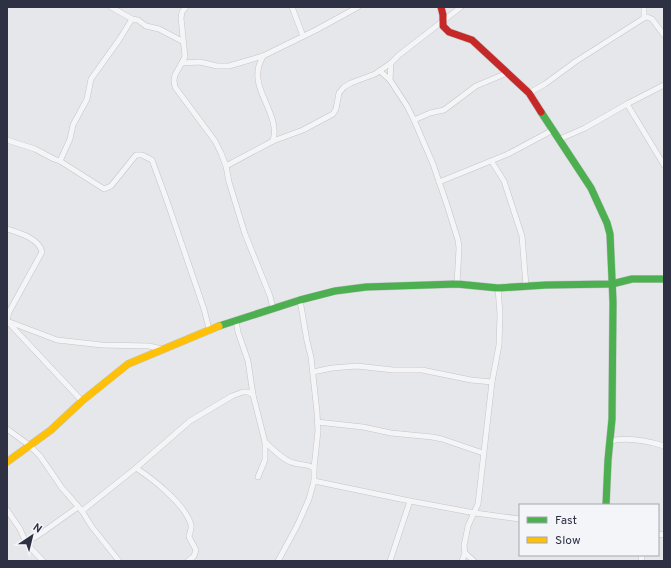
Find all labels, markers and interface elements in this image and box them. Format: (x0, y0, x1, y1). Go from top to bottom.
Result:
legend (519, 504, 659, 556)
text: Fast (555, 513, 577, 529)
north arrow (12, 516, 52, 556)
text: N (30, 521, 44, 537)
text: Slow (555, 533, 581, 549)

